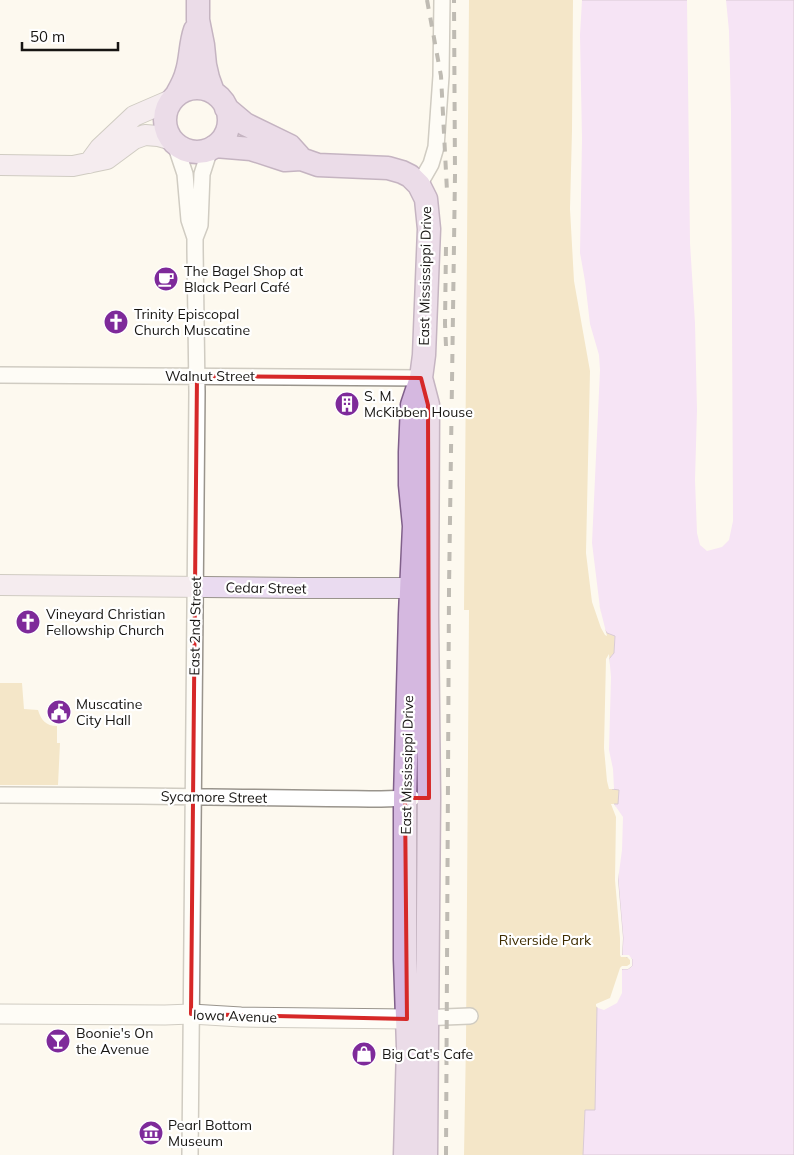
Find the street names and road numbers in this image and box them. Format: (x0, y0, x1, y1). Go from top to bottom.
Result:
street label: East Mississippi Drive (415, 206, 435, 346)
street label: Walnut Street (165, 367, 255, 385)
street label: East 2nd Street (185, 576, 205, 676)
street label: Cedar Street (225, 578, 307, 598)
street label: East Mississippi Drive (397, 695, 417, 835)
street label: Sycamore Street (161, 787, 267, 807)
street label: Iowa Avenue (193, 1006, 277, 1026)

